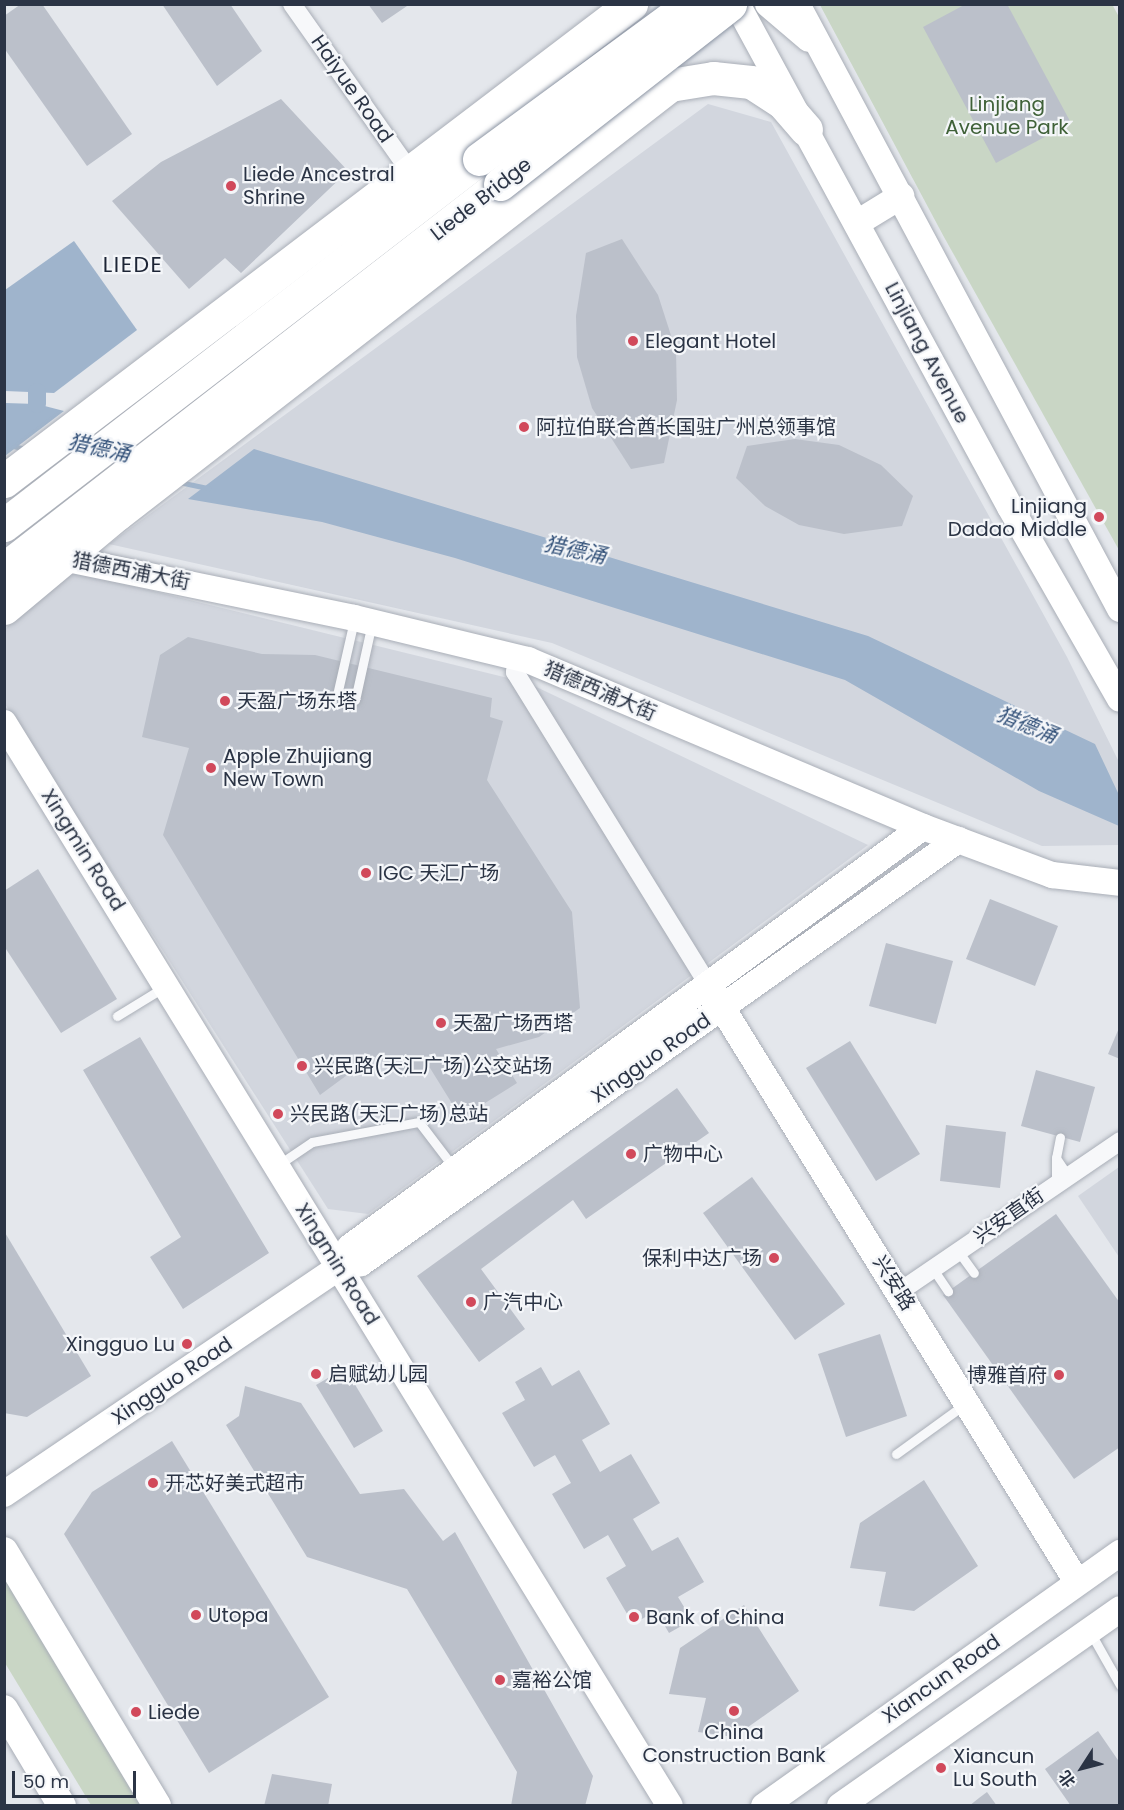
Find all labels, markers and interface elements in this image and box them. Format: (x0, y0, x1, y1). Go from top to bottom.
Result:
street label: Haiyue Road (306, 30, 398, 148)
park label: Linjiang Avenue Park (945, 93, 1069, 140)
street label: Liede Bridge (426, 152, 536, 246)
place label: Liede Ancestral Shrine (243, 162, 395, 209)
marker: Liede Ancestral Shrine (224, 179, 238, 193)
district label: LIEDE (103, 252, 163, 278)
street label: Linjiang Avenue (880, 278, 974, 428)
place label: Elegant Hotel (645, 329, 776, 353)
marker: Elegant Hotel (626, 334, 640, 348)
place label: 阿拉伯联合酋长国驻广州总领事馆 (536, 415, 836, 439)
marker: 阿拉伯联合酋长国驻广州总领事馆 (517, 420, 531, 434)
water label: 猎德涌 (66, 429, 132, 467)
place label: Linjiang Dadao Middle (948, 494, 1087, 541)
marker: Linjiang Dadao Middle (1092, 510, 1106, 524)
water label: 猎德涌 (542, 531, 608, 569)
street label: 猎德西浦大街 (70, 548, 192, 594)
street label: 猎德西浦大街 (540, 657, 660, 725)
place label: 天盈广场东塔 (237, 689, 357, 713)
marker: 天盈广场东塔 (218, 694, 232, 708)
water label: 猎德涌 (993, 702, 1061, 748)
place label: Apple Zhujiang New Town (223, 744, 372, 791)
marker: Apple Zhujiang New Town (204, 761, 218, 775)
street label: Xingmin Road (36, 785, 130, 915)
place label: IGC 天汇广场 (378, 861, 499, 885)
marker: IGC 天汇广场 (359, 866, 373, 880)
street label: Xingguo Road (587, 1008, 715, 1108)
place label: 天盈广场西塔 (453, 1011, 573, 1035)
marker: 天盈广场西塔 (434, 1016, 448, 1030)
place label: 兴民路(天汇广场)公交站场 (314, 1054, 552, 1078)
marker: 兴民路(天汇广场)公交站场 (295, 1059, 309, 1073)
place label: 兴民路(天汇广场)总站 (290, 1102, 488, 1126)
marker: 兴民路(天汇广场)总站 (271, 1107, 285, 1121)
place label: 广物中心 (643, 1142, 723, 1166)
marker: 广物中心 (624, 1147, 638, 1161)
street label: 兴安直街 (969, 1183, 1049, 1249)
street label: Xingmin Road (290, 1199, 384, 1329)
place label: 保利中达广场 (642, 1246, 762, 1270)
marker: 保利中达广场 (767, 1251, 781, 1265)
street label: 兴安路 (868, 1251, 920, 1315)
place label: 广汽中心 (483, 1290, 563, 1314)
marker: 广汽中心 (464, 1295, 478, 1309)
place label: Xingguo Lu (65, 1332, 175, 1356)
street label: Xingguo Road (107, 1332, 237, 1430)
marker: Xingguo Lu (180, 1337, 194, 1351)
place label: 启赋幼儿园 (328, 1362, 428, 1386)
place label: 博雅首府 (967, 1363, 1047, 1387)
marker: 启赋幼儿园 (309, 1367, 323, 1381)
marker: 博雅首府 (1052, 1368, 1066, 1382)
place label: 开芯好美式超市 (165, 1471, 305, 1495)
marker: 开芯好美式超市 (146, 1476, 160, 1490)
place label: Utopa (208, 1603, 269, 1627)
place label: Bank of China (646, 1605, 784, 1629)
marker: Utopa (189, 1608, 203, 1622)
marker: Bank of China (627, 1610, 641, 1624)
street label: Xiancun Road (877, 1629, 1005, 1729)
place label: 嘉裕公馆 (512, 1668, 592, 1692)
marker: 嘉裕公馆 (493, 1673, 507, 1687)
place label: Liede (148, 1700, 200, 1724)
marker: China Construction Bank (727, 1704, 741, 1718)
marker: Liede (129, 1705, 143, 1719)
place label: China Construction Bank (642, 1720, 826, 1767)
north arrow (1052, 1738, 1112, 1798)
place label: Xiancun Lu South (953, 1744, 1037, 1791)
scale bar (15, 1759, 140, 1797)
marker: Xiancun Lu South (934, 1761, 948, 1775)
text: 北 (1053, 1766, 1081, 1792)
text: 50 m (23, 1769, 69, 1794)

